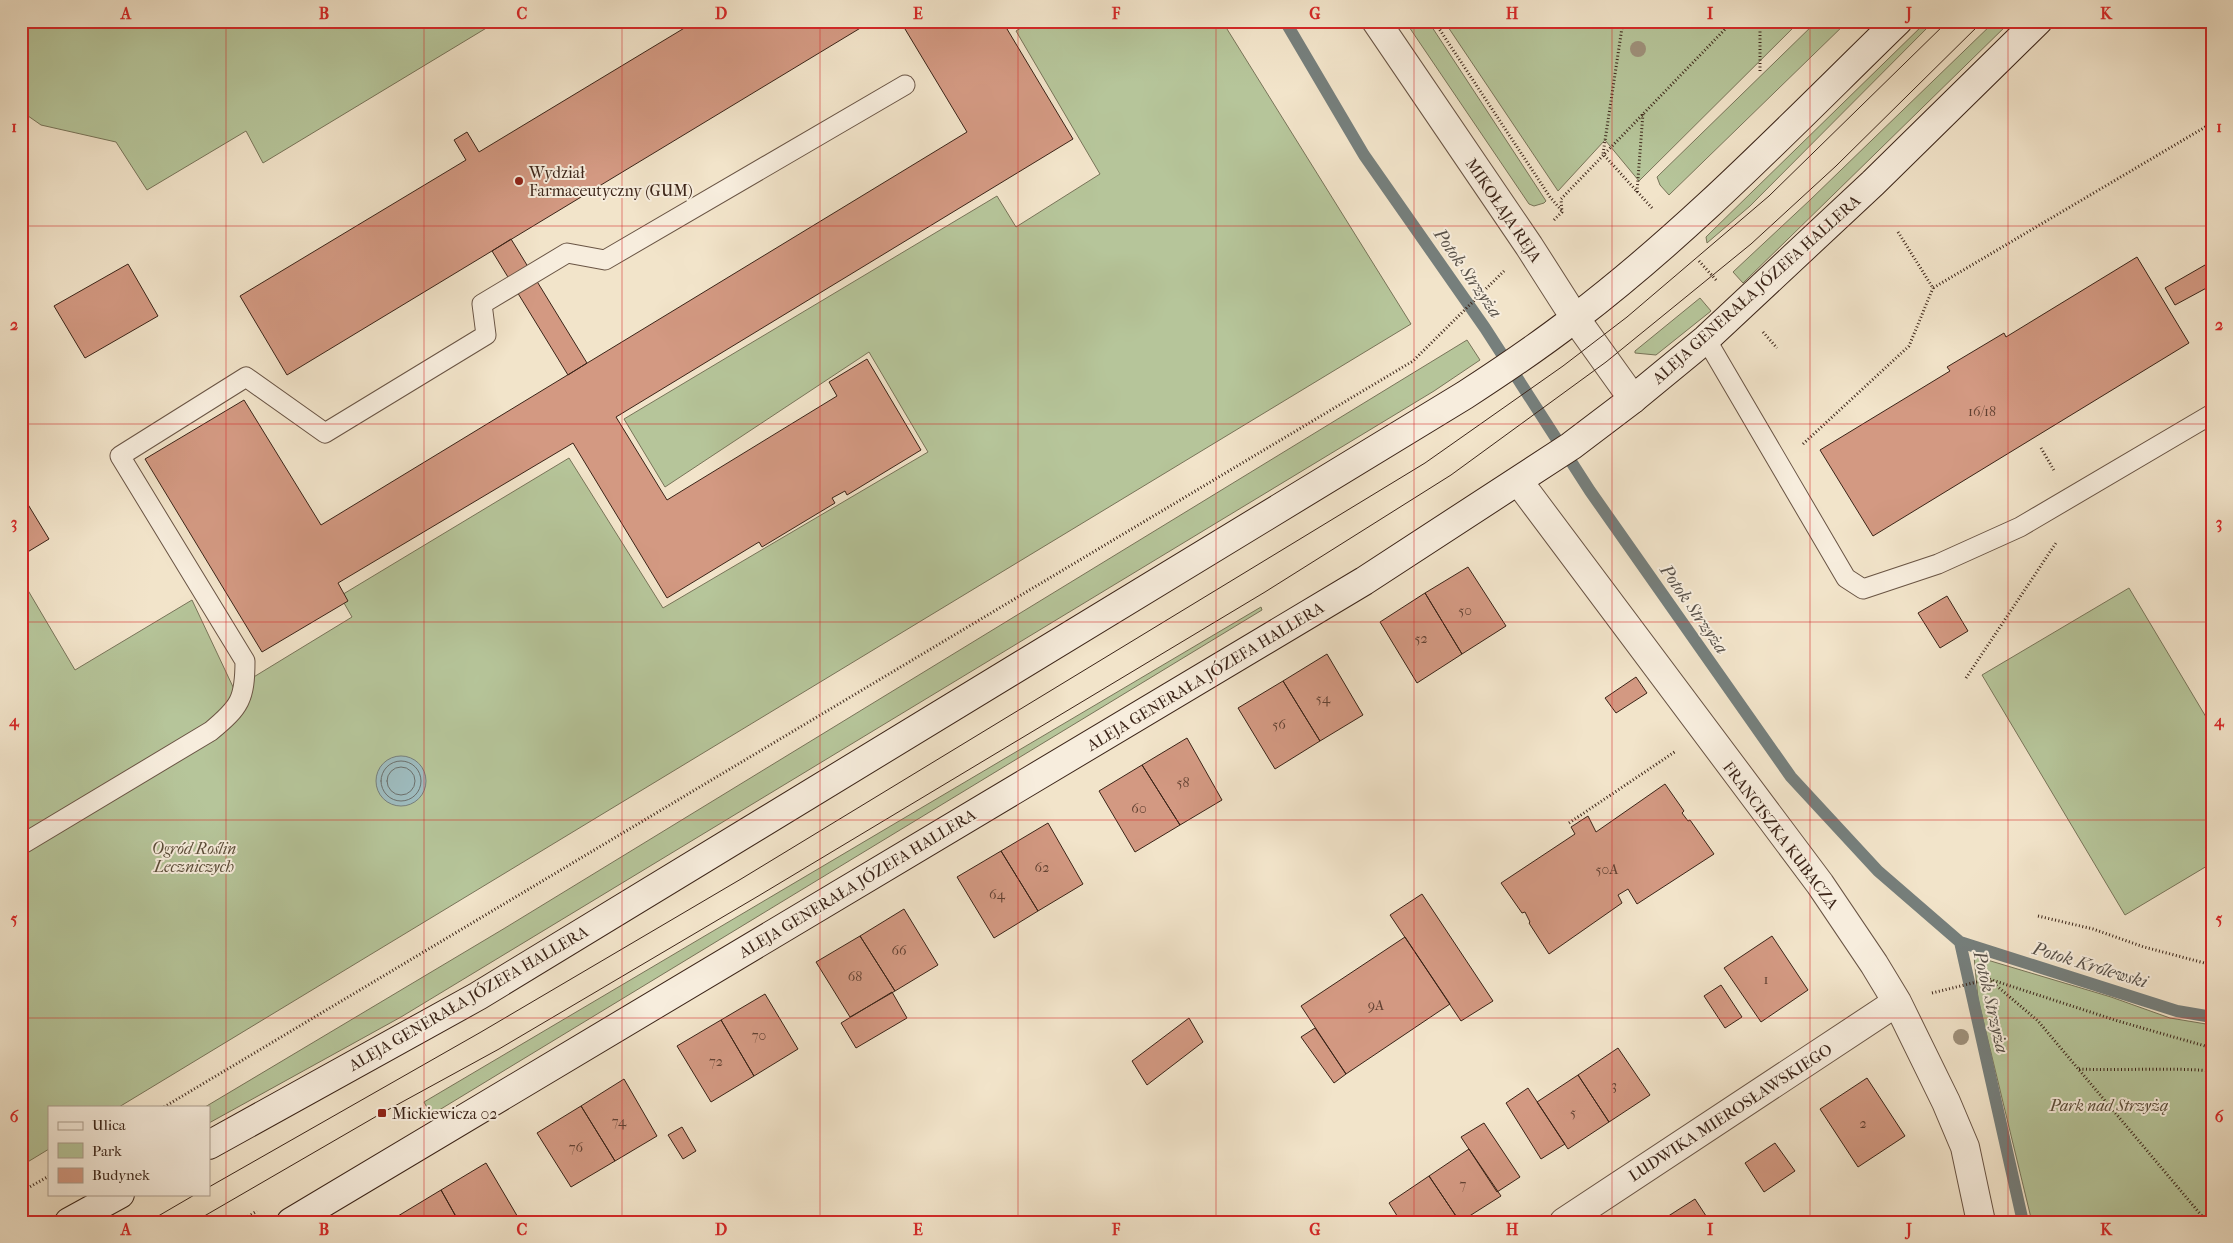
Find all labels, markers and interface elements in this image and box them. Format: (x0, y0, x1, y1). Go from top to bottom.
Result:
text: A (120, 4, 132, 23)
text: B (319, 4, 329, 23)
text: C (517, 4, 528, 23)
text: D (715, 4, 727, 23)
text: E (913, 4, 923, 23)
text: F (1111, 4, 1121, 23)
text: G (1309, 4, 1321, 23)
text: H (1506, 4, 1519, 23)
text: I (1707, 4, 1714, 23)
text: J (1904, 4, 1912, 24)
text: K (2100, 4, 2113, 23)
text: 1 (11, 117, 17, 136)
text: 1 (2216, 117, 2222, 136)
street label: MIKOŁAJA REJA (1462, 155, 1546, 266)
place label: Wydział Farmaceutyczny (GUM) (528, 163, 693, 200)
marker: Wydział Farmaceutyczny (GUM) (513, 175, 525, 187)
street label: ALEJA GENERAŁA JÓZEFA HALLERA (1647, 190, 1865, 389)
water label: Potok Strzyża (1429, 224, 1506, 322)
text: 2 (10, 315, 18, 334)
text: 2 (2215, 315, 2223, 334)
house number: 16/18 (1968, 403, 1996, 420)
text: 3 (11, 513, 17, 533)
text: 3 (2216, 513, 2222, 533)
water label: Potok Strzyża (1655, 560, 1732, 658)
street label: ALEJA GENERAŁA JÓZEFA HALLERA (1082, 597, 1328, 755)
house number: 50 (1458, 602, 1472, 619)
house number: 52 (1414, 630, 1428, 647)
house number: 54 (1316, 690, 1331, 707)
text: 4 (8, 711, 20, 731)
text: 4 (2213, 711, 2225, 731)
house number: 56 (1272, 716, 1286, 733)
street label: FRANCISZKA KUBACZA (1719, 758, 1843, 913)
house number: 58 (1176, 774, 1190, 791)
house number: 60 (1131, 800, 1147, 817)
street label: ALEJA GENERAŁA JÓZEFA HALLERA (734, 804, 980, 962)
park label: Ogród Roślin Leczniczych (152, 839, 236, 876)
house number: 62 (1035, 859, 1049, 876)
house number: 50A (1596, 861, 1619, 878)
house number: 64 (989, 886, 1006, 903)
text: 5 (11, 909, 18, 928)
text: 5 (2216, 909, 2223, 928)
street label: ALEJA GENERAŁA JÓZEFA HALLERA (344, 921, 592, 1075)
water label: Potok Królewski (2029, 938, 2152, 993)
house number: 66 (891, 942, 907, 959)
water label: Potok Strzyża (1968, 948, 2012, 1055)
house number: 68 (848, 968, 862, 985)
house number: 1 (1764, 971, 1769, 988)
house number: 9A (1368, 997, 1385, 1014)
house number: 70 (752, 1027, 766, 1044)
street label: LUDWIKA MIEROSŁAWSKIEGO (1625, 1039, 1835, 1185)
house number: 72 (709, 1053, 723, 1070)
house number: 3 (1611, 1077, 1617, 1094)
park label: Park nad Strzyżą (2049, 1096, 2168, 1115)
place label: Mickiewicza 02 (392, 1104, 497, 1123)
house number: 5 (1570, 1104, 1576, 1121)
legend (48, 1106, 210, 1196)
text: 6 (10, 1107, 19, 1126)
marker: Mickiewicza 02 (376, 1107, 388, 1119)
text: 6 (2215, 1107, 2224, 1126)
house number: 74 (612, 1113, 627, 1130)
house number: 2 (1859, 1115, 1867, 1132)
text: Ulica (92, 1116, 127, 1134)
house number: 76 (569, 1139, 584, 1156)
text: Park (92, 1142, 122, 1160)
text: Budynek (92, 1166, 150, 1184)
house number: 7 (1460, 1176, 1467, 1193)
text: A (120, 1220, 132, 1239)
text: B (319, 1220, 329, 1239)
text: C (517, 1220, 528, 1239)
text: D (715, 1220, 727, 1239)
text: E (913, 1220, 923, 1239)
text: F (1111, 1220, 1121, 1239)
text: G (1309, 1220, 1321, 1239)
text: H (1506, 1220, 1519, 1239)
text: I (1707, 1220, 1714, 1239)
text: J (1904, 1220, 1912, 1240)
text: K (2100, 1220, 2113, 1239)

